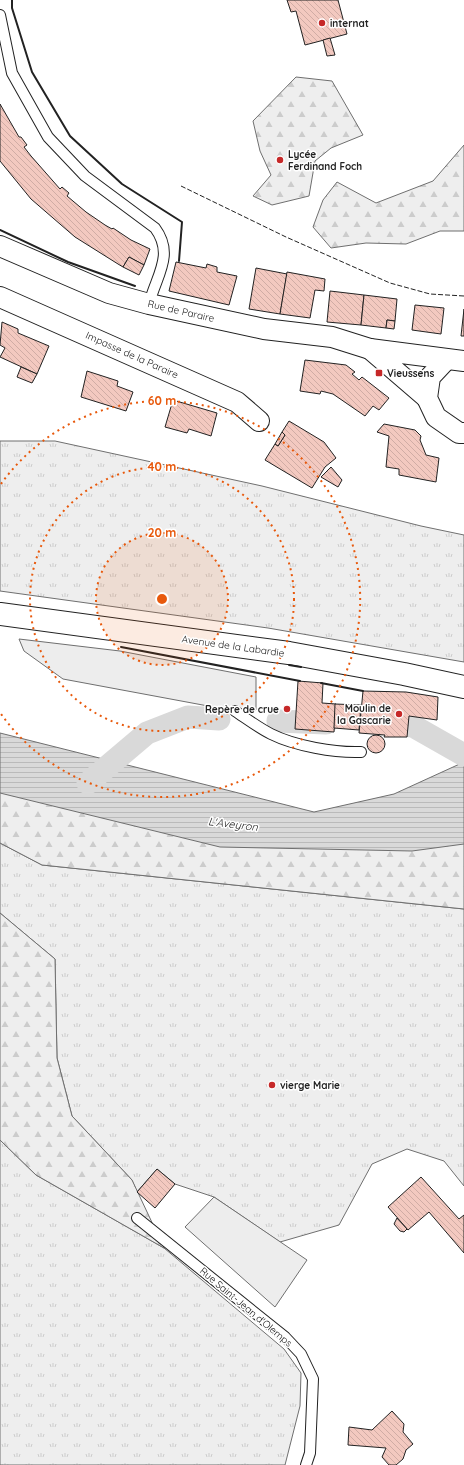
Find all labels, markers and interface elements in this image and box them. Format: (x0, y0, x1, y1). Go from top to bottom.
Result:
place label: internat (330, 17, 369, 30)
marker: internat (317, 18, 327, 28)
place label: Lycée Ferdinand Foch (288, 148, 362, 173)
marker: Lycée Ferdinand Foch (275, 155, 285, 165)
street label: Rue de Paraire (146, 297, 216, 325)
street label: Impasse de la Paraire (84, 329, 181, 381)
place label: Vieussens (387, 367, 434, 380)
marker: Vieussens (374, 368, 384, 378)
text: 60 m (148, 393, 176, 408)
text: 40 m (148, 459, 176, 474)
text: 20 m (148, 525, 176, 540)
centre of rings (155, 592, 169, 606)
street label: Avenue de la Labardie (181, 632, 285, 660)
place label: Moulin de la Gascarie (337, 702, 391, 727)
place label: Repère de crue (205, 703, 279, 716)
marker: Repère de crue (282, 704, 292, 714)
marker: Moulin de la Gascarie (394, 709, 404, 719)
water label: L'Aveyron (207, 814, 259, 834)
place label: vierge Marie (280, 1079, 340, 1092)
marker: vierge Marie (267, 1080, 277, 1090)
street label: Rue Saint-Jean d'Olemps (197, 1264, 295, 1350)

